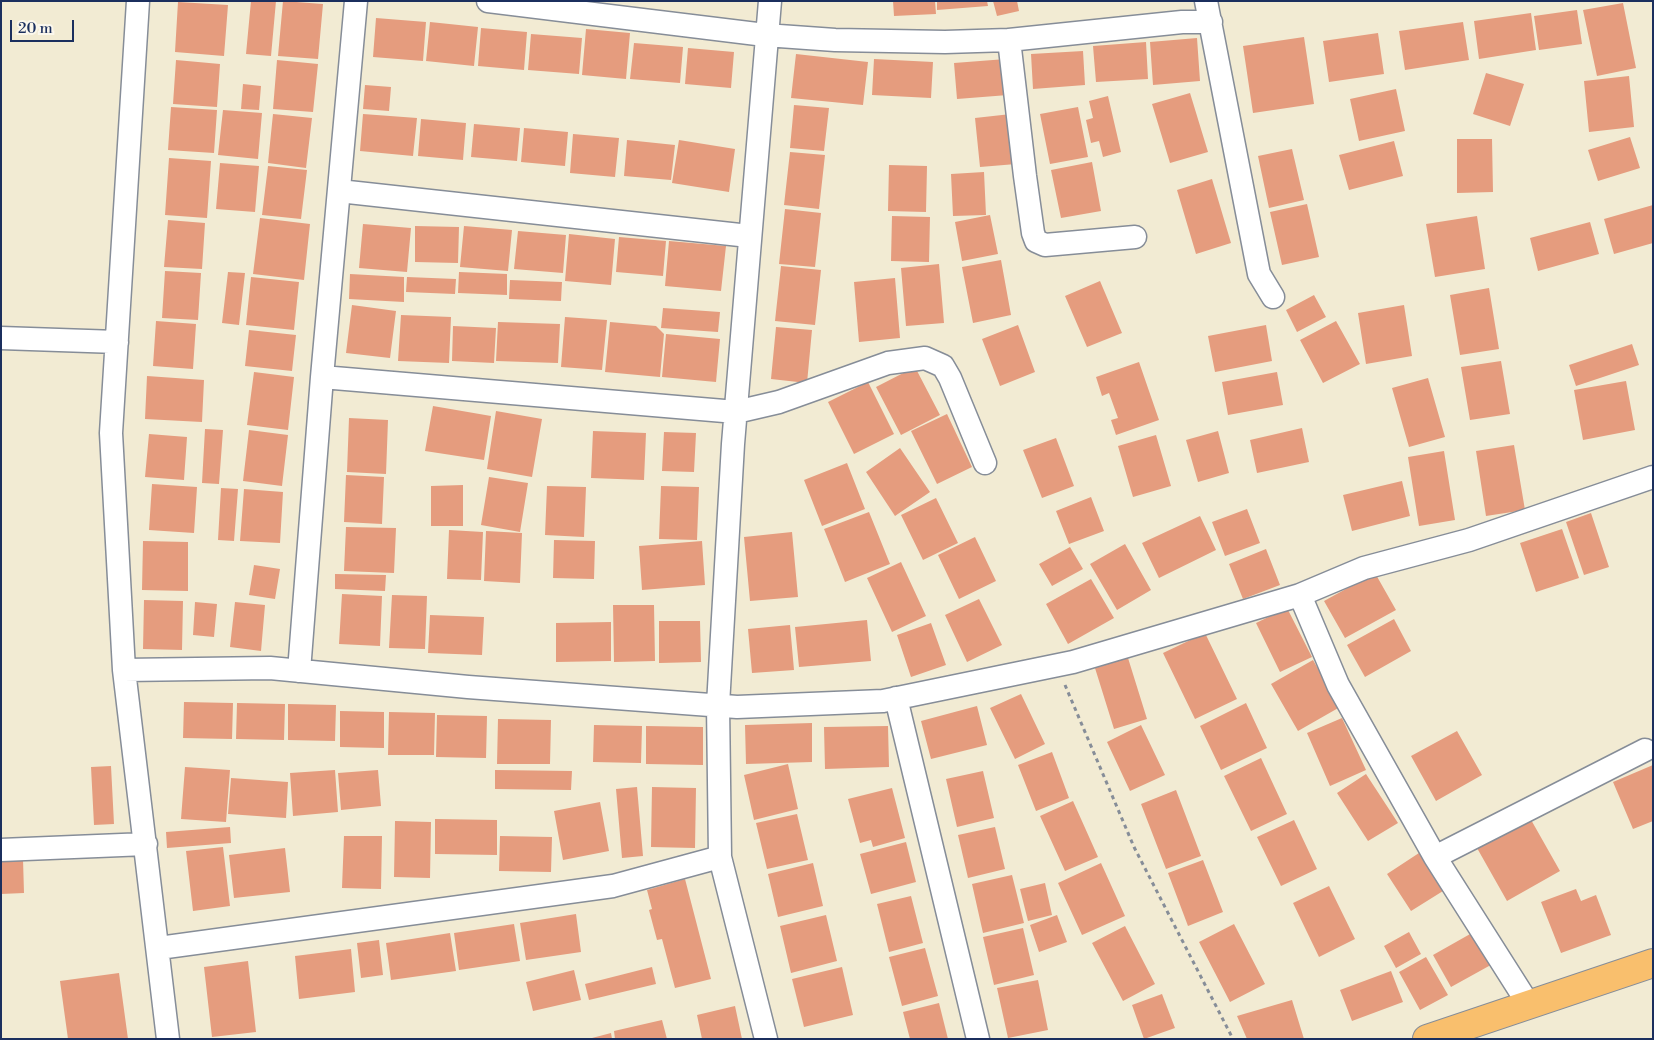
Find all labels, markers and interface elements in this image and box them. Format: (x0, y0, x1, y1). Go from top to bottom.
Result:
scale bar (12, 10, 76, 42)
text: 20 m (18, 19, 53, 38)

